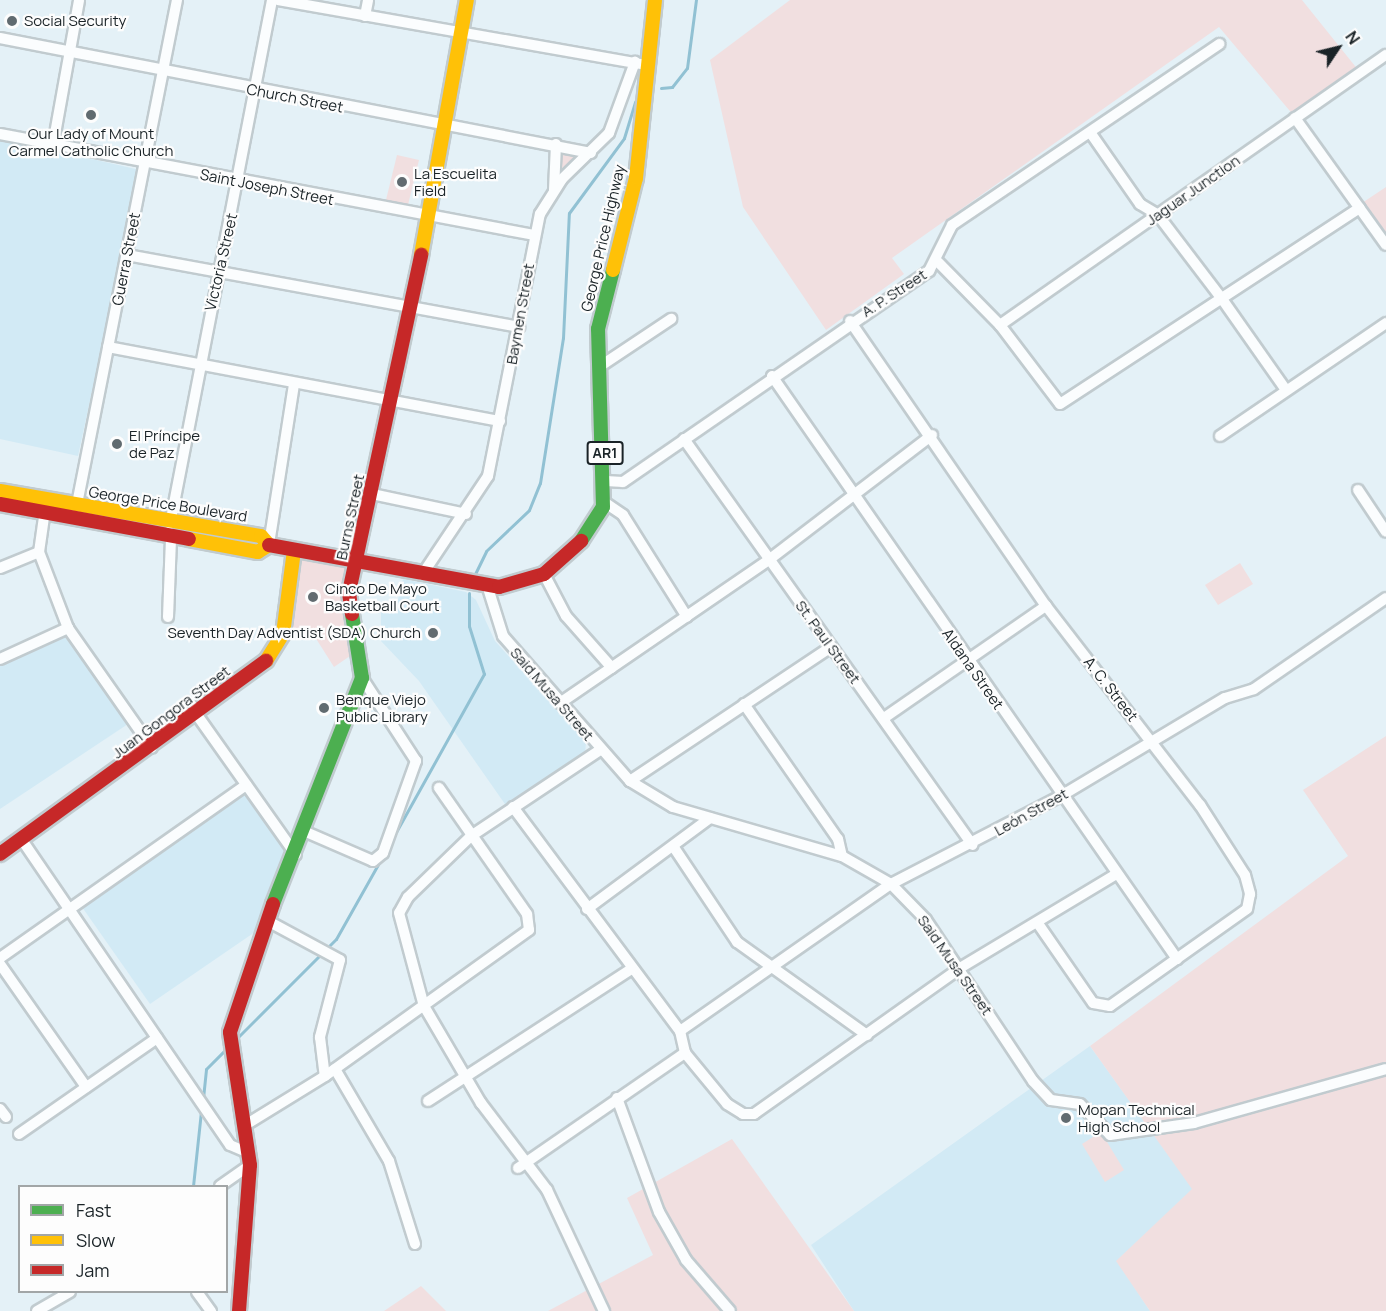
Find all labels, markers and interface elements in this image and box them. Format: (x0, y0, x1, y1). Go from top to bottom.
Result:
place label: Social Security (24, 12, 126, 30)
marker: Social Security (5, 14, 19, 28)
north arrow (1308, 18, 1368, 78)
text: N (1340, 27, 1365, 49)
street label: Church Street (245, 80, 345, 116)
marker: Our Lady of Mount Carmel Catholic Church (84, 108, 98, 122)
place label: Our Lady of Mount Carmel Catholic Church (9, 124, 173, 159)
street label: Jaguar Junction (1143, 151, 1243, 229)
street label: George Price Highway (577, 163, 629, 313)
place label: La Escuelita Field (414, 164, 497, 199)
street label: Saint Joseph Street (199, 165, 335, 209)
marker: La Escuelita Field (395, 175, 409, 189)
street label: Guerra Street (108, 211, 144, 307)
street label: Victoria Street (201, 212, 241, 312)
street label: Baymen Street (502, 262, 538, 366)
street label: A. P. Street (858, 265, 930, 321)
place label: El Príncipe de Paz (129, 426, 200, 461)
marker: El Príncipe de Paz (110, 437, 124, 451)
road number: AR1 (586, 442, 624, 464)
street label: Burns Street (332, 472, 368, 562)
street label: George Price Boulevard (87, 483, 249, 525)
place label: Cinco De Mayo Basketball Court (325, 579, 440, 614)
marker: Cinco De Mayo Basketball Court (306, 590, 320, 604)
street label: St. Paul Street (792, 597, 864, 687)
place label: Seventh Day Adventist (SDA) Church (167, 624, 421, 642)
street label: Aldana Street (939, 625, 1007, 713)
marker: Seventh Day Adventist (SDA) Church (426, 626, 440, 640)
street label: Said Musa Street (507, 644, 597, 744)
street label: A. C. Street (1080, 653, 1142, 725)
street label: Juan Gongora Street (109, 662, 233, 762)
place label: Benque Viejo Public Library (336, 690, 428, 725)
marker: Benque Viejo Public Library (317, 701, 331, 715)
street label: León Street (991, 784, 1071, 840)
street label: Said Musa Street (914, 912, 996, 1018)
place label: Mopan Technical High School (1078, 1100, 1195, 1135)
marker: Mopan Technical High School (1059, 1111, 1073, 1125)
legend (18, 1185, 228, 1293)
text: Fast (76, 1198, 111, 1222)
text: Slow (76, 1228, 115, 1252)
text: Jam (76, 1258, 110, 1282)

